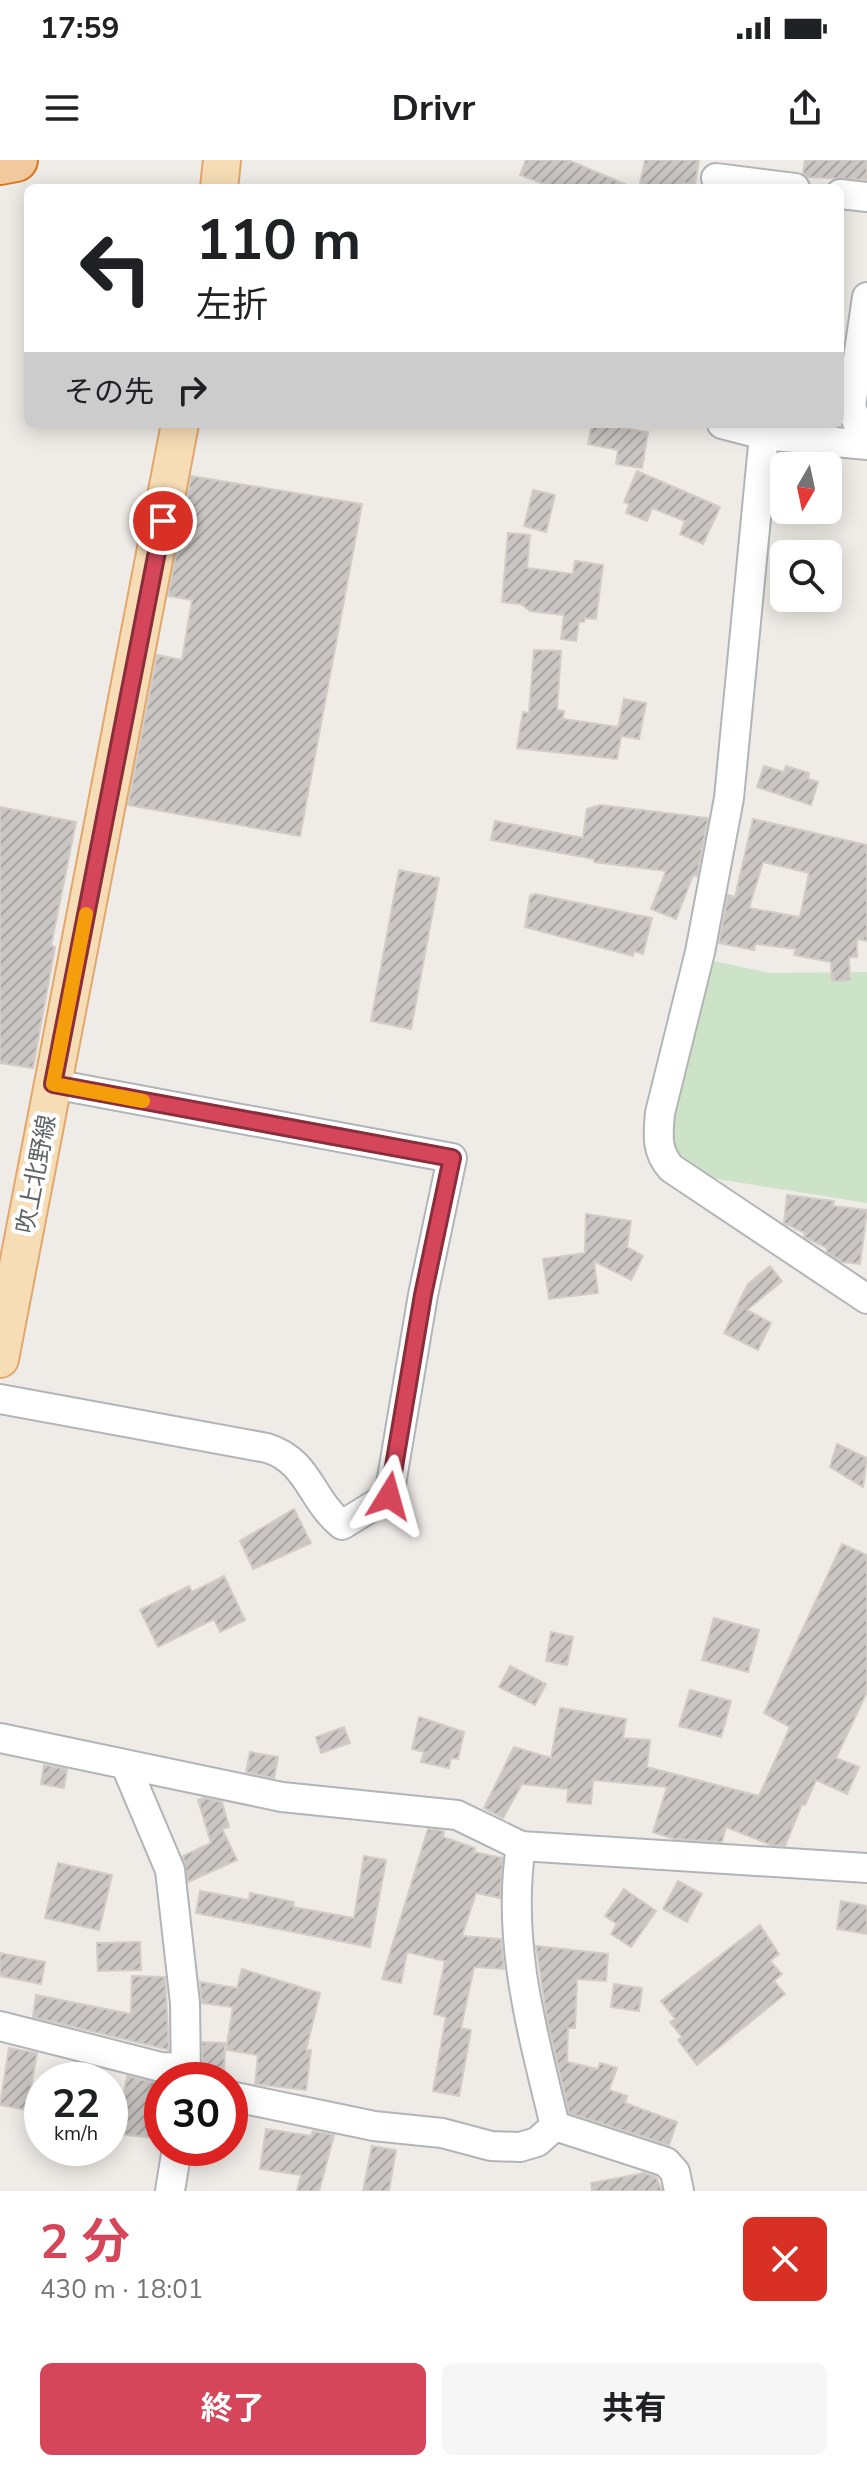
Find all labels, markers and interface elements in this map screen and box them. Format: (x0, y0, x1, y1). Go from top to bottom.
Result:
text: 17:59 (40, 8, 119, 49)
text: Drivr (392, 84, 475, 133)
icon: menu (40, 86, 84, 130)
icon: share (783, 86, 827, 130)
text: 110 m (196, 202, 361, 279)
icon: left (64, 216, 168, 320)
text: 左折 (196, 281, 268, 330)
icon: right (170, 368, 214, 412)
text: その先 (64, 372, 154, 413)
north arrow (770, 452, 842, 524)
map controls (770, 452, 842, 612)
pin (129, 487, 197, 555)
icon: arrive (141, 499, 185, 543)
button: search (770, 540, 842, 612)
street label: 吹上北野線 (9, 1112, 63, 1236)
position arrow (347, 1454, 431, 1538)
speed limit sign: 30 (144, 2062, 248, 2166)
text: 22 (52, 2077, 100, 2131)
text: km/h (54, 2120, 98, 2147)
text: 2 分 (40, 2209, 130, 2275)
button: close (743, 2217, 827, 2301)
text: 430 m · 18:01 (40, 2272, 203, 2307)
button: 終了 (40, 2363, 426, 2455)
button: 共有 (442, 2363, 827, 2455)

